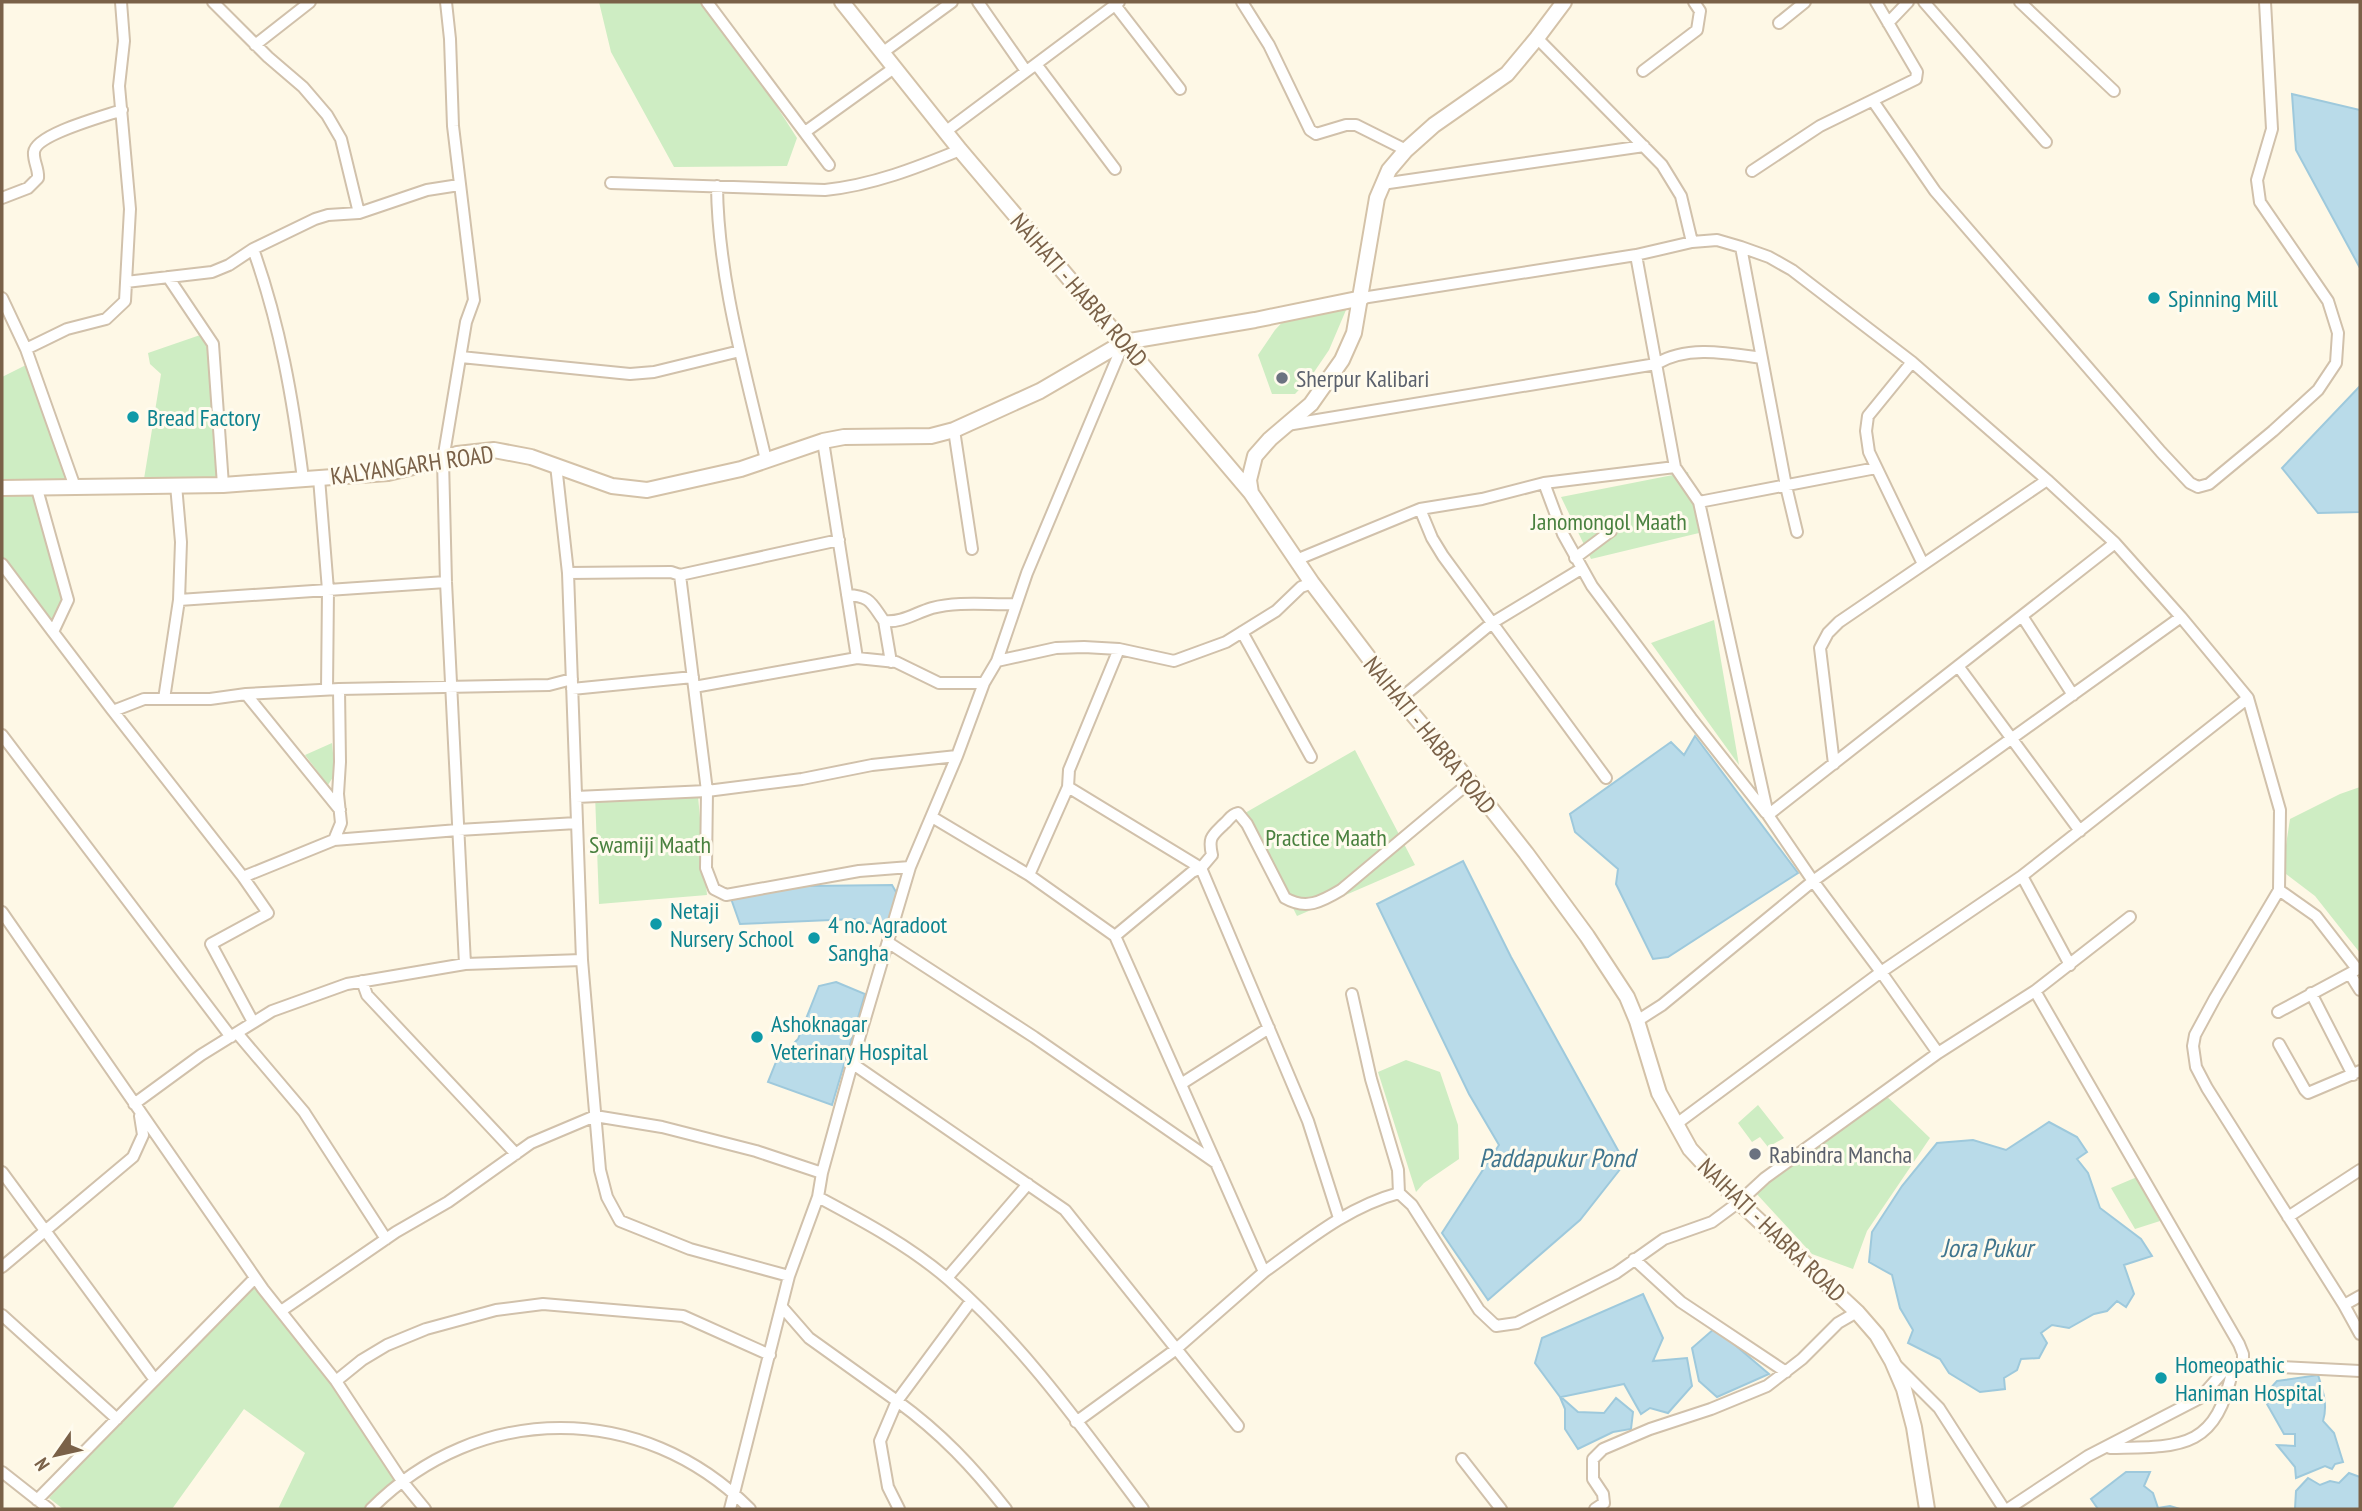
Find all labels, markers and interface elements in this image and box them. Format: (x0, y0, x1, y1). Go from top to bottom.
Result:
street label: NAIHATI - HABRA ROAD (1004, 207, 1154, 373)
place label: Spinning Mill (2168, 283, 2278, 314)
marker: Spinning Mill (2146, 290, 2162, 306)
place label: Sherpur Kalibari (1296, 363, 1429, 394)
marker: Sherpur Kalibari (1274, 370, 1290, 386)
place label: Bread Factory (147, 402, 260, 433)
marker: Bread Factory (125, 409, 141, 425)
street label: KALYANGARH ROAD (328, 438, 496, 492)
park label: Janomongol Maath (1530, 506, 1687, 537)
street label: NAIHATI - HABRA ROAD (1357, 650, 1503, 820)
park label: Practice Maath (1265, 822, 1387, 853)
park label: Swamiji Maath (589, 829, 711, 860)
place label: Netaji Nursery School (670, 895, 794, 954)
place label: 4 no. Agradoot Sangha (828, 909, 948, 968)
marker: Netaji Nursery School (648, 916, 664, 932)
marker: 4 no. Agradoot Sangha (806, 930, 822, 946)
place label: Ashoknagar Veterinary Hospital (770, 1008, 928, 1067)
marker: Ashoknagar Veterinary Hospital (749, 1029, 765, 1045)
place label: Rabindra Mancha (1769, 1139, 1912, 1170)
water label: Paddapukur Pond (1479, 1141, 1639, 1174)
marker: Rabindra Mancha (1747, 1146, 1763, 1162)
street label: NAIHATI - HABRA ROAD (1691, 1151, 1853, 1309)
water label: Jora Pukur (1940, 1231, 2037, 1264)
place label: Homeopathic Haniman Hospital (2175, 1349, 2323, 1408)
marker: Homeopathic Haniman Hospital (2153, 1370, 2169, 1386)
north arrow (21, 1420, 91, 1490)
text: N (29, 1454, 55, 1475)

